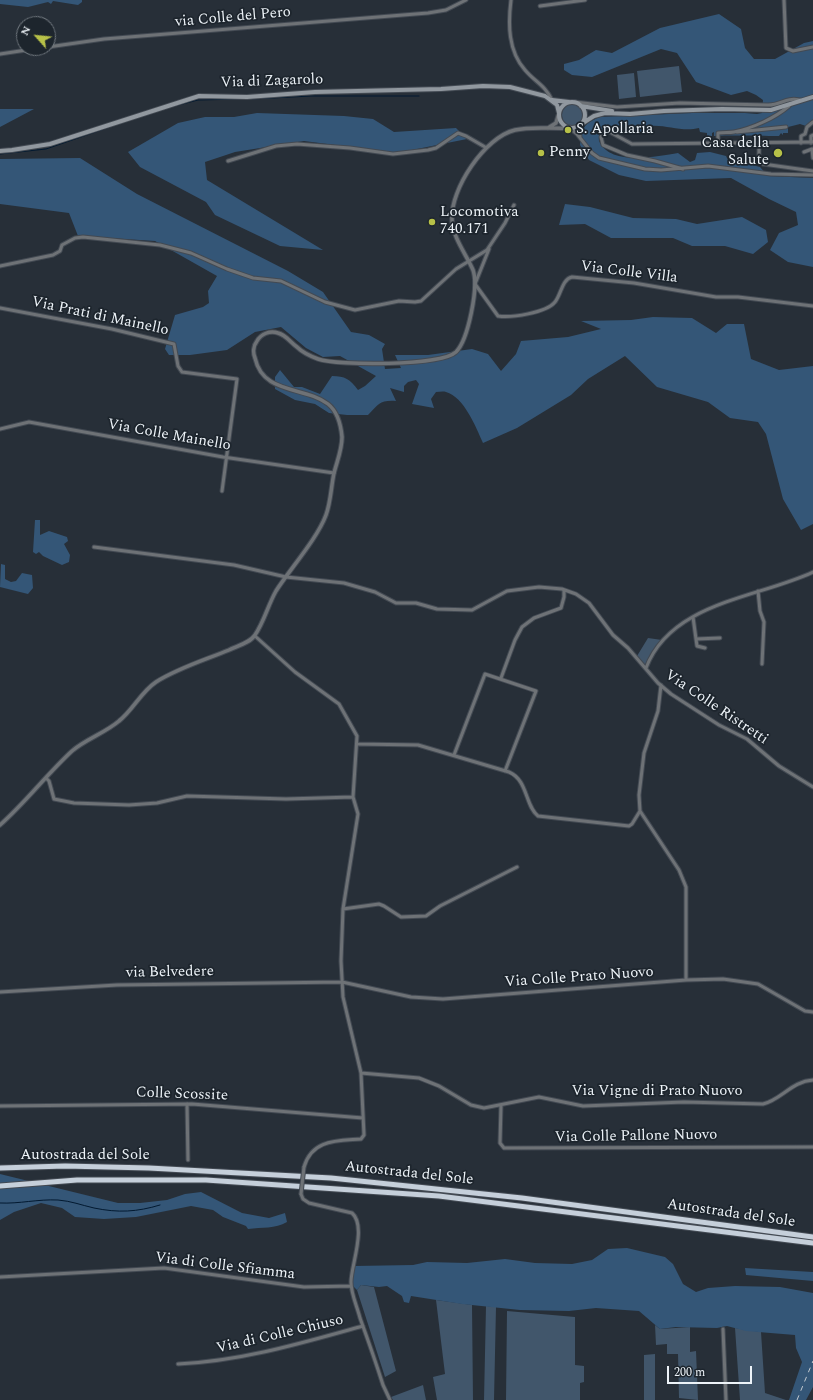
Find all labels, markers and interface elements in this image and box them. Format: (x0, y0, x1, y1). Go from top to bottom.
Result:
street label: via Colle del Pero (174, 4, 292, 32)
north arrow (16, 16, 56, 56)
text: N (16, 23, 35, 39)
street label: Via di Zagarolo (220, 71, 324, 93)
place label: S. Apollaria (576, 121, 653, 139)
marker: S. Apollaria (563, 125, 573, 135)
place label: Casa della Salute (701, 135, 769, 170)
place label: Penny (549, 144, 590, 162)
marker: Casa della Salute (772, 147, 784, 159)
marker: Penny (536, 148, 546, 158)
place label: Locomotiva 740.171 (440, 204, 518, 239)
marker: Locomotiva 740.171 (427, 217, 437, 227)
street label: Via Colle Villa (579, 258, 679, 288)
street label: Via Prati di Mainello (30, 294, 170, 340)
street label: Via Colle Mainello (106, 416, 232, 456)
street label: Via Colle Ristretti (661, 667, 771, 749)
street label: via Belvedere (126, 963, 214, 983)
street label: Via Colle Prato Nuovo (504, 964, 654, 992)
street label: Via Vigne di Prato Nuovo (571, 1083, 743, 1101)
street label: Colle Scossite (135, 1084, 229, 1106)
street label: Via Colle Pallone Nuovo (555, 1127, 717, 1147)
street label: Autostrada del Sole (20, 1147, 150, 1165)
street label: Autostrada del Sole (344, 1158, 474, 1190)
street label: Autostrada del Sole (666, 1196, 796, 1232)
street label: Via di Colle Sfiamma (154, 1249, 296, 1285)
street label: Via di Colle Chiuso (215, 1312, 345, 1358)
scale bar (669, 1358, 754, 1384)
text: 200 m (674, 1363, 705, 1382)

